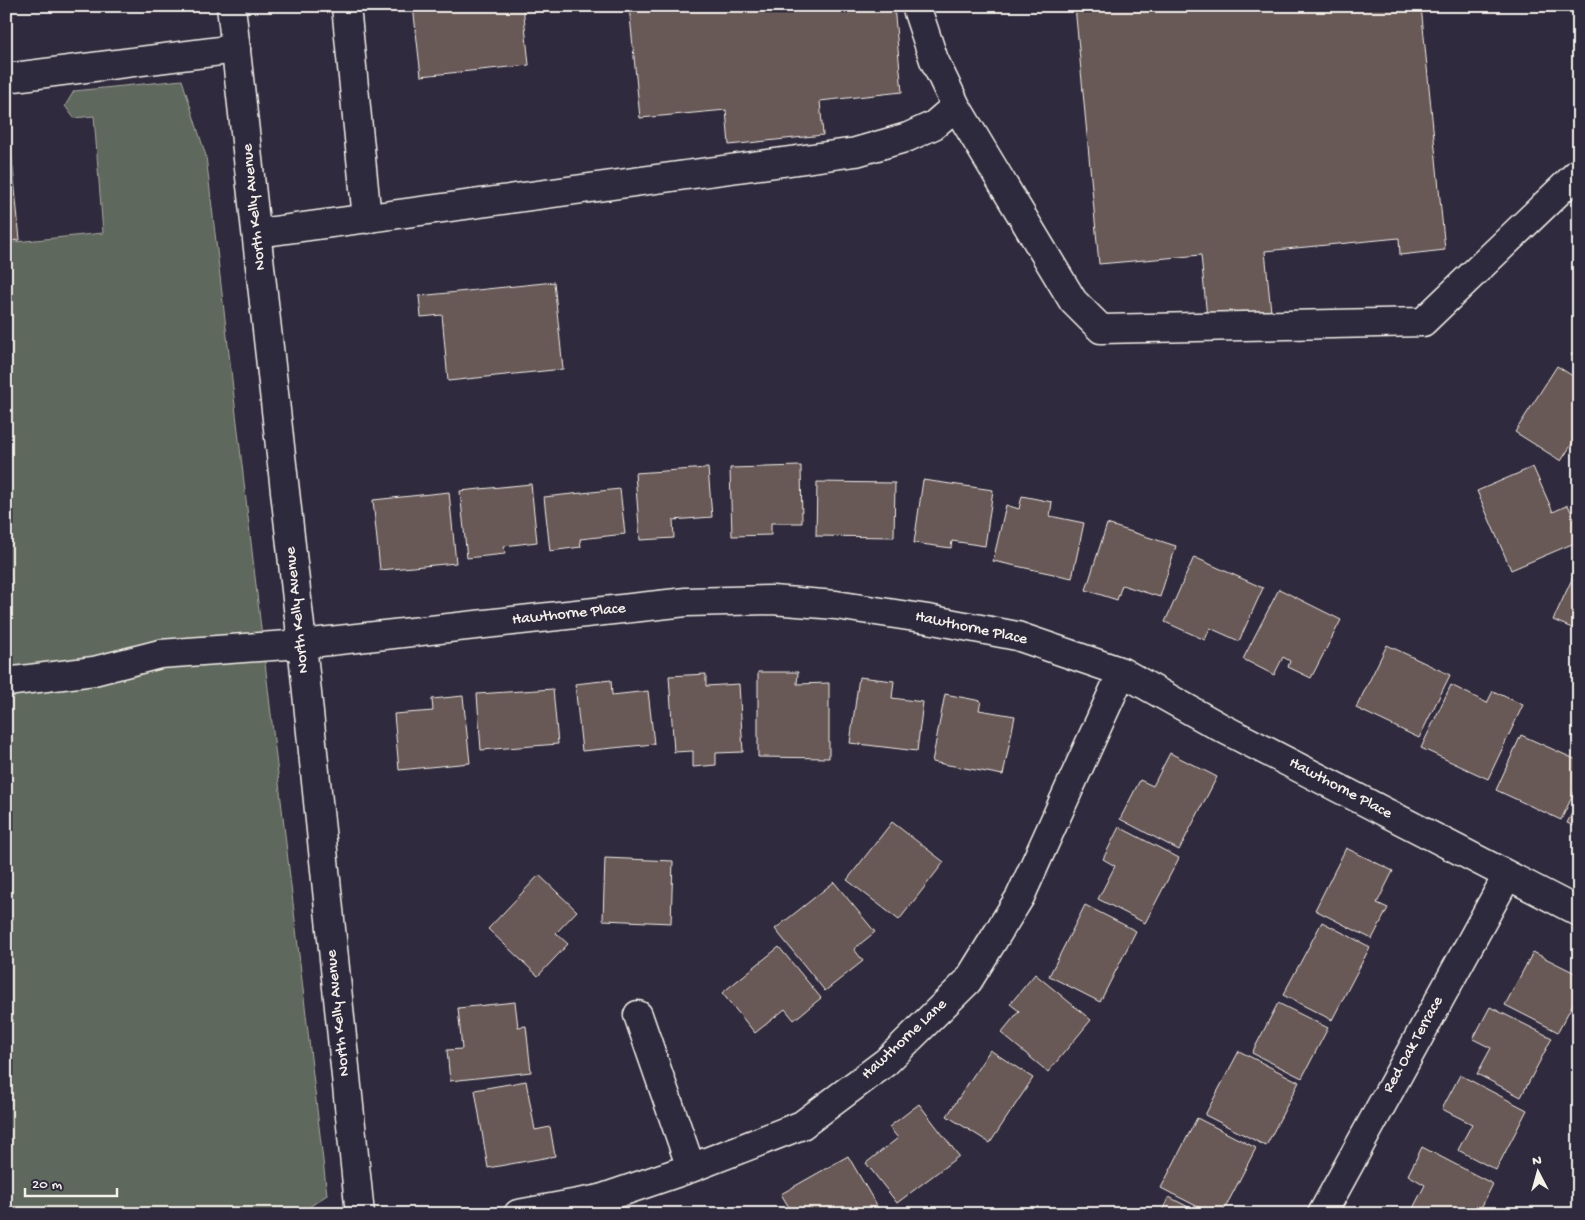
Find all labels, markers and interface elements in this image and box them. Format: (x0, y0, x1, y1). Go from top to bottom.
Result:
street label: North Kelly Avenue (239, 142, 271, 271)
street label: North Kelly Avenue (282, 545, 314, 674)
street label: Hawthorne Place (511, 600, 627, 630)
street label: Hawthorne Place (913, 608, 1029, 650)
street label: Hawthorne Place (1285, 754, 1395, 825)
street label: North Kelly Avenue (323, 948, 355, 1077)
street label: Red Oak Terrace (1380, 993, 1449, 1097)
street label: Hawthorne Lane (858, 995, 952, 1084)
north arrow (1512, 1148, 1562, 1198)
text: N (1531, 1153, 1542, 1170)
scale bar (25, 1165, 118, 1197)
text: 20 m (32, 1176, 62, 1194)

